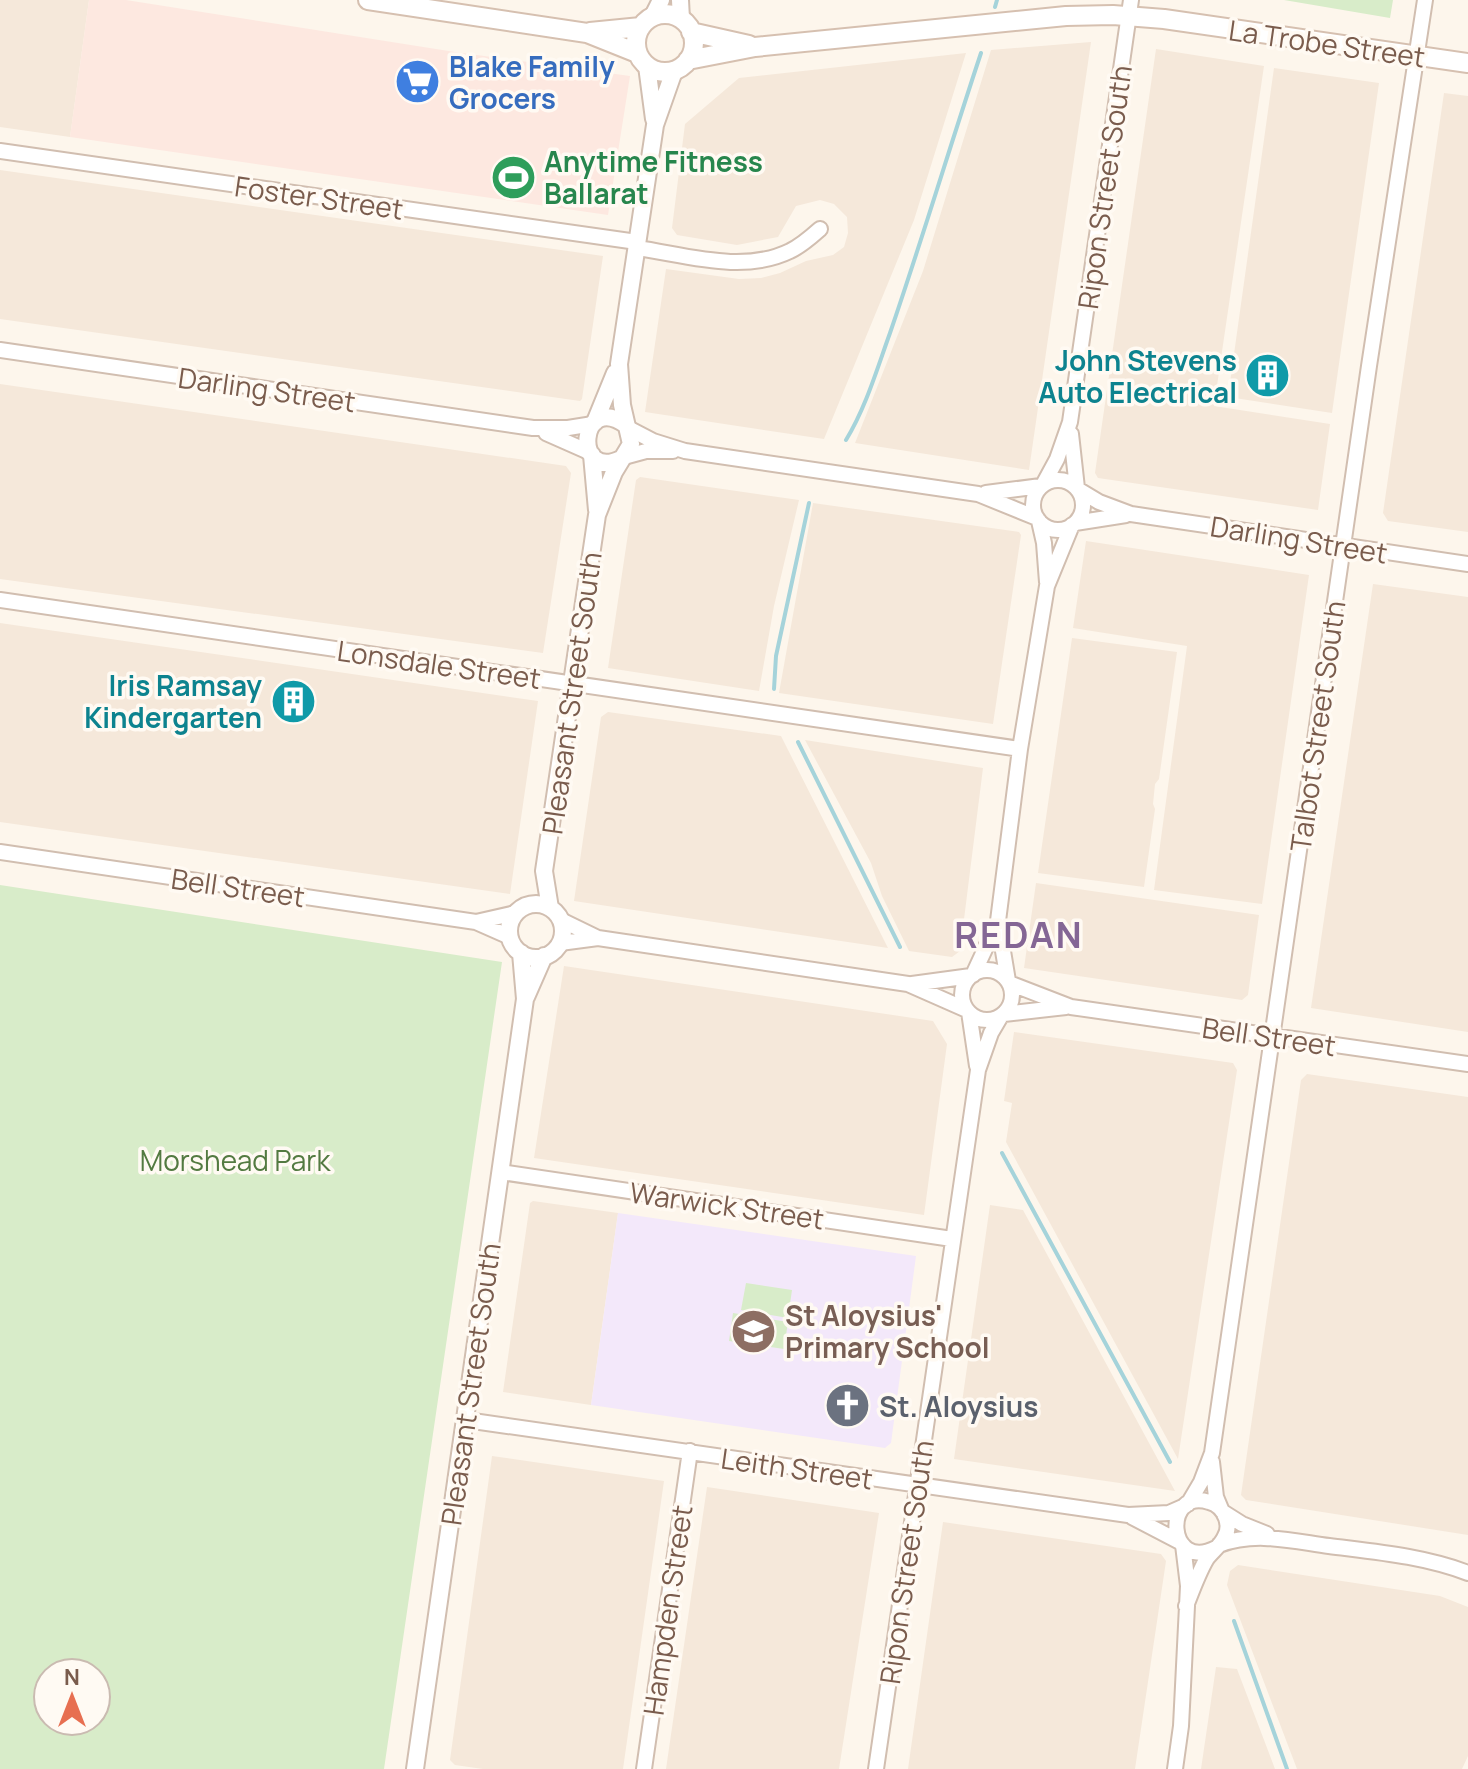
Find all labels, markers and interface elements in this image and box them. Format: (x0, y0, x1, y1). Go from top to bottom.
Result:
street label: La Trobe Street (1226, 10, 1428, 76)
place label: Blake Family Grocers (449, 47, 615, 117)
supermarket icon: Blake Family Grocers (394, 58, 442, 106)
street label: Ripon Street South (1068, 63, 1140, 311)
place label: Anytime Fitness Ballarat (544, 142, 763, 212)
sports icon: Anytime Fitness Ballarat (489, 153, 537, 201)
street label: Foster Street (232, 166, 406, 228)
place label: John Stevens Auto Electrical (1038, 341, 1237, 411)
building icon: John Stevens Auto Electrical (1244, 352, 1292, 400)
street label: Darling Street (176, 358, 358, 420)
street label: Darling Street (1208, 506, 1390, 572)
street label: Pleasant Street South (532, 549, 610, 837)
street label: Talbot Street South (1281, 598, 1353, 854)
street label: Lonsdale Street (335, 631, 543, 697)
place label: Iris Ramsay Kindergarten (84, 666, 262, 736)
building icon: Iris Ramsay Kindergarten (269, 677, 317, 725)
street label: Bell Street (169, 859, 307, 915)
district label: REDAN (954, 910, 1084, 959)
street label: Bell Street (1200, 1008, 1338, 1064)
park label: Morshead Park (140, 1141, 331, 1179)
street label: Warwick Street (627, 1173, 827, 1237)
street label: Pleasant Street South (431, 1240, 509, 1528)
place label: St Aloysius' Primary School (785, 1296, 990, 1366)
school or university icon: St Aloysius' Primary School (730, 1307, 778, 1355)
church icon: St. Aloysius (824, 1382, 872, 1430)
place label: St. Aloysius (879, 1387, 1038, 1425)
street label: Ripon Street South (870, 1438, 942, 1686)
street label: Leith Street (719, 1439, 875, 1497)
street label: Hampden Street (633, 1502, 701, 1718)
north arrow (32, 1657, 112, 1737)
text: N (64, 1662, 80, 1692)

